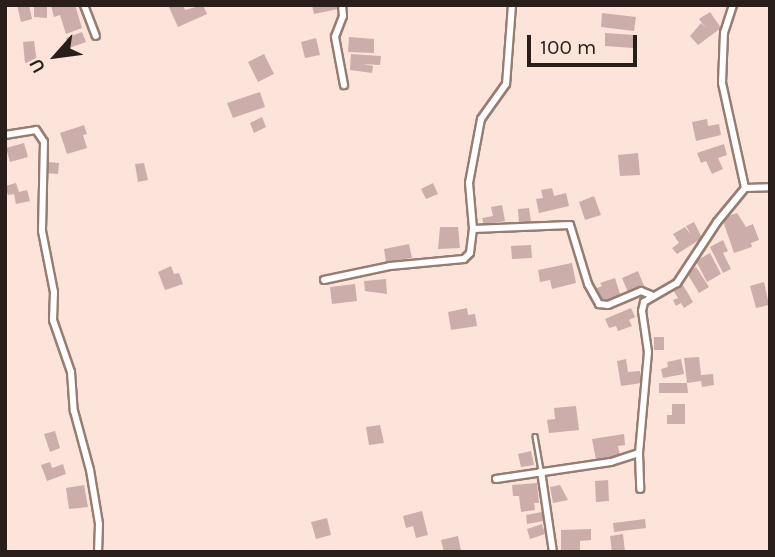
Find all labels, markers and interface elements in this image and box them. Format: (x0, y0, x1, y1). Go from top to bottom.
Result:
north arrow (21, 21, 91, 91)
scale bar (530, 21, 640, 65)
text: 100 m (540, 35, 597, 59)
text: U (25, 55, 50, 77)

